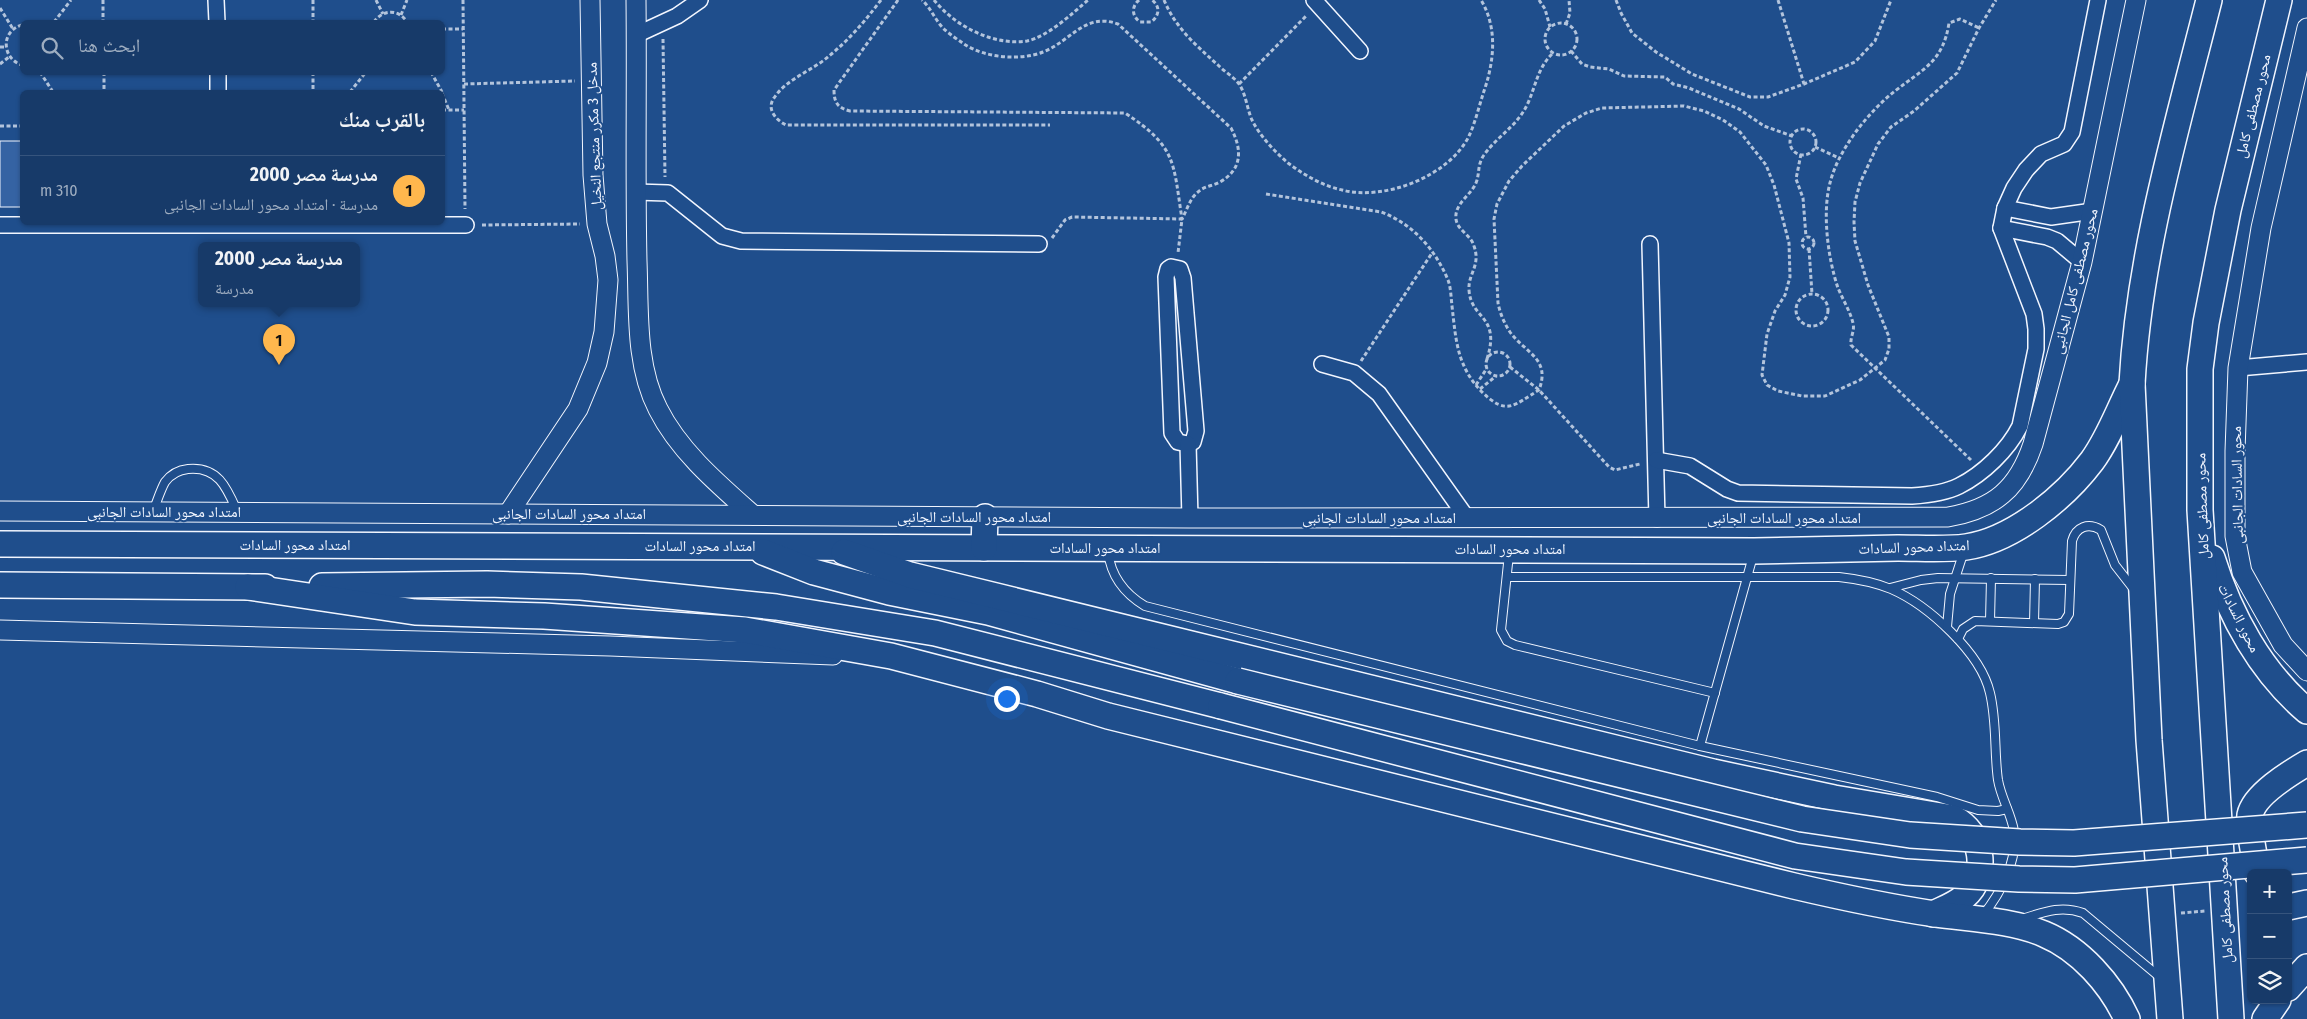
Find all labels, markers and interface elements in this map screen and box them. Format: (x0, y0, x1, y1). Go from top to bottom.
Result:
search box (20, 20, 445, 75)
icon: search (38, 34, 66, 62)
text: ابحث هنا (78, 34, 140, 57)
street label: محور مصطفى كامل (2231, 52, 2276, 160)
street label: مدخل 3 مكرر منتجع النخيل (582, 62, 607, 210)
text: بالقرب منك (339, 107, 425, 133)
text: مدرسة مصر 2000 (250, 163, 378, 186)
text: 310 m (40, 181, 78, 200)
text: 1 (406, 181, 412, 200)
text: مدرسة · امتداد محور السادات الجانبى (164, 195, 378, 214)
street label: محور مصطفى كامل الجانبى (2048, 206, 2103, 356)
popup (198, 242, 360, 307)
text: مدرسة مصر 2000 (215, 247, 343, 270)
text: مدرسة (215, 279, 254, 298)
pin: 1 (263, 324, 295, 365)
street label: محور السادات الجانبى (2227, 426, 2248, 544)
street label: محور مصطفى كامل (2191, 452, 2214, 560)
street label: امتداد محور السادات الجانبى (87, 503, 241, 522)
street label: امتداد محور السادات الجانبى (492, 505, 646, 524)
street label: امتداد محور السادات الجانبى (897, 508, 1051, 527)
street label: امتداد محور السادات الجانبى (1302, 509, 1456, 528)
street label: امتداد محور السادات الجانبى (1707, 509, 1861, 528)
street label: امتداد محور السادات (239, 536, 351, 554)
street label: امتداد محور السادات (1858, 536, 1970, 558)
street label: امتداد محور السادات (644, 537, 756, 555)
street label: امتداد محور السادات (1049, 539, 1161, 557)
street label: امتداد محور السادات (1454, 540, 1566, 558)
street label: محور السادات (2214, 580, 2264, 656)
your location (994, 686, 1020, 712)
street label: محور مصطفى كامل (2213, 856, 2238, 964)
map controls (2247, 869, 2292, 1004)
button: + (2247, 869, 2292, 914)
button: − (2247, 914, 2292, 959)
button: layers (2247, 959, 2292, 1004)

